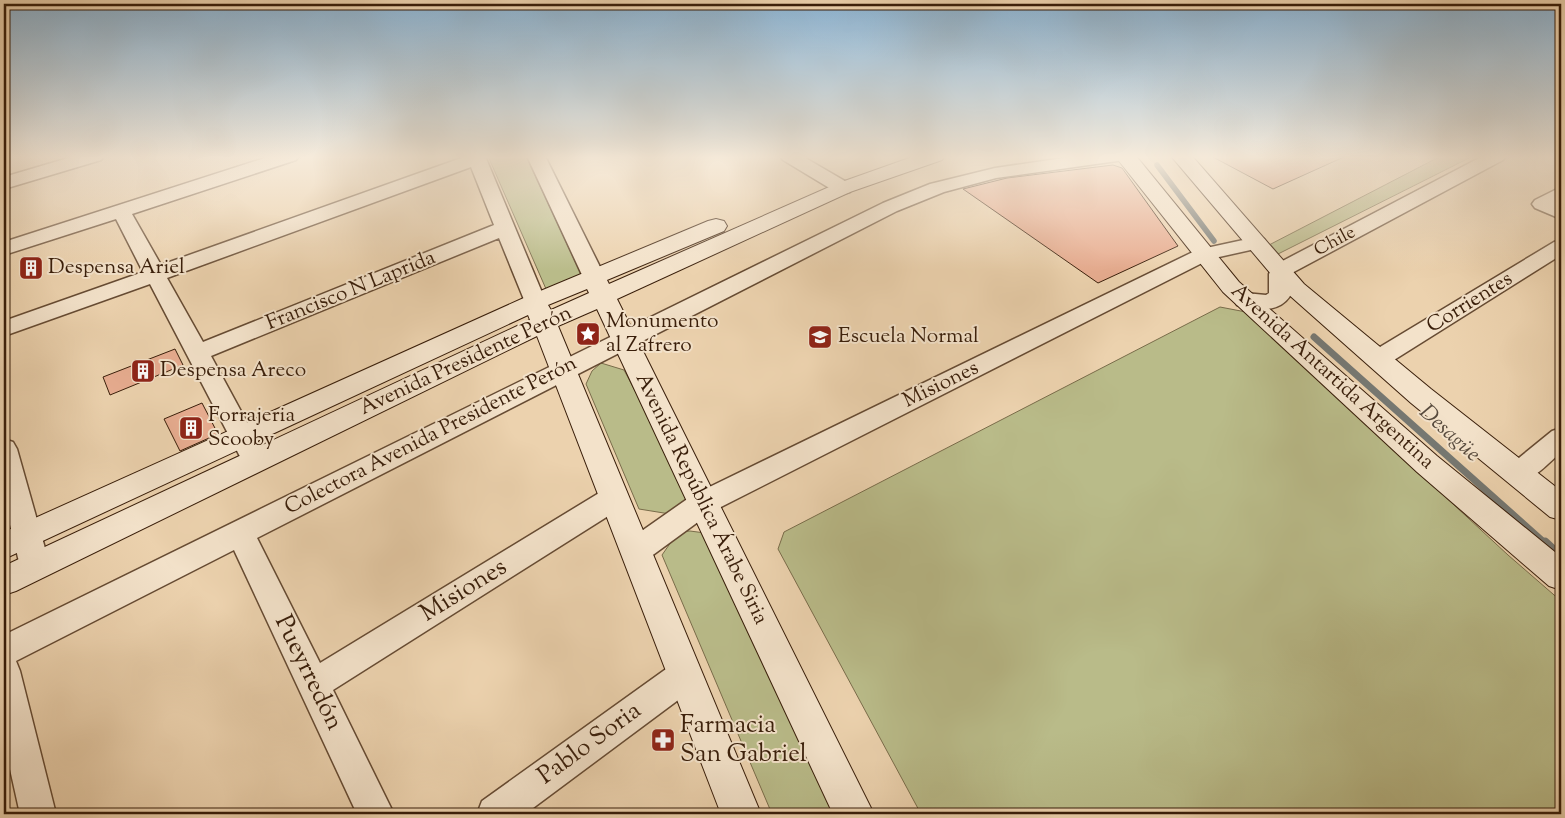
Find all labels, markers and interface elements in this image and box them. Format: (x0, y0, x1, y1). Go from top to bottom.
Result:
street label: Chile (1310, 220, 1360, 264)
street label: Francisco N Laprida (262, 243, 441, 339)
place label: Despensa Ariel (48, 253, 185, 283)
building icon: Despensa Ariel (18, 255, 44, 281)
street label: Corrientes (1421, 265, 1519, 341)
street label: Avenida Antartida Argentina (1223, 277, 1441, 477)
street label: Avenida Presidente Perón (355, 299, 577, 423)
place label: Monumento al Zafrero (606, 307, 719, 361)
place icon: Monumento al Zafrero (575, 321, 601, 347)
place label: Escuela Normal (838, 322, 979, 352)
school or university icon: Escuela Normal (807, 324, 833, 350)
street label: Colectora Avenida Presidente Perón (280, 349, 582, 523)
street label: Misiones (898, 354, 984, 416)
place label: Despensa Areco (160, 356, 306, 386)
building icon: Despensa Areco (130, 358, 156, 384)
street label: Avenida República Árabe Siria (627, 368, 775, 630)
water label: Desagüe (1411, 398, 1487, 470)
place label: Forrajeria Scooby (208, 401, 295, 455)
building icon: Forrajeria Scooby (178, 415, 204, 441)
street label: Misiones (414, 550, 514, 632)
street label: Pueyrredón (265, 609, 352, 737)
street label: Pablo Soria (531, 694, 650, 794)
place label: Farmacia San Gabriel (680, 708, 807, 773)
pharmacy icon: Farmacia San Gabriel (650, 727, 676, 753)

